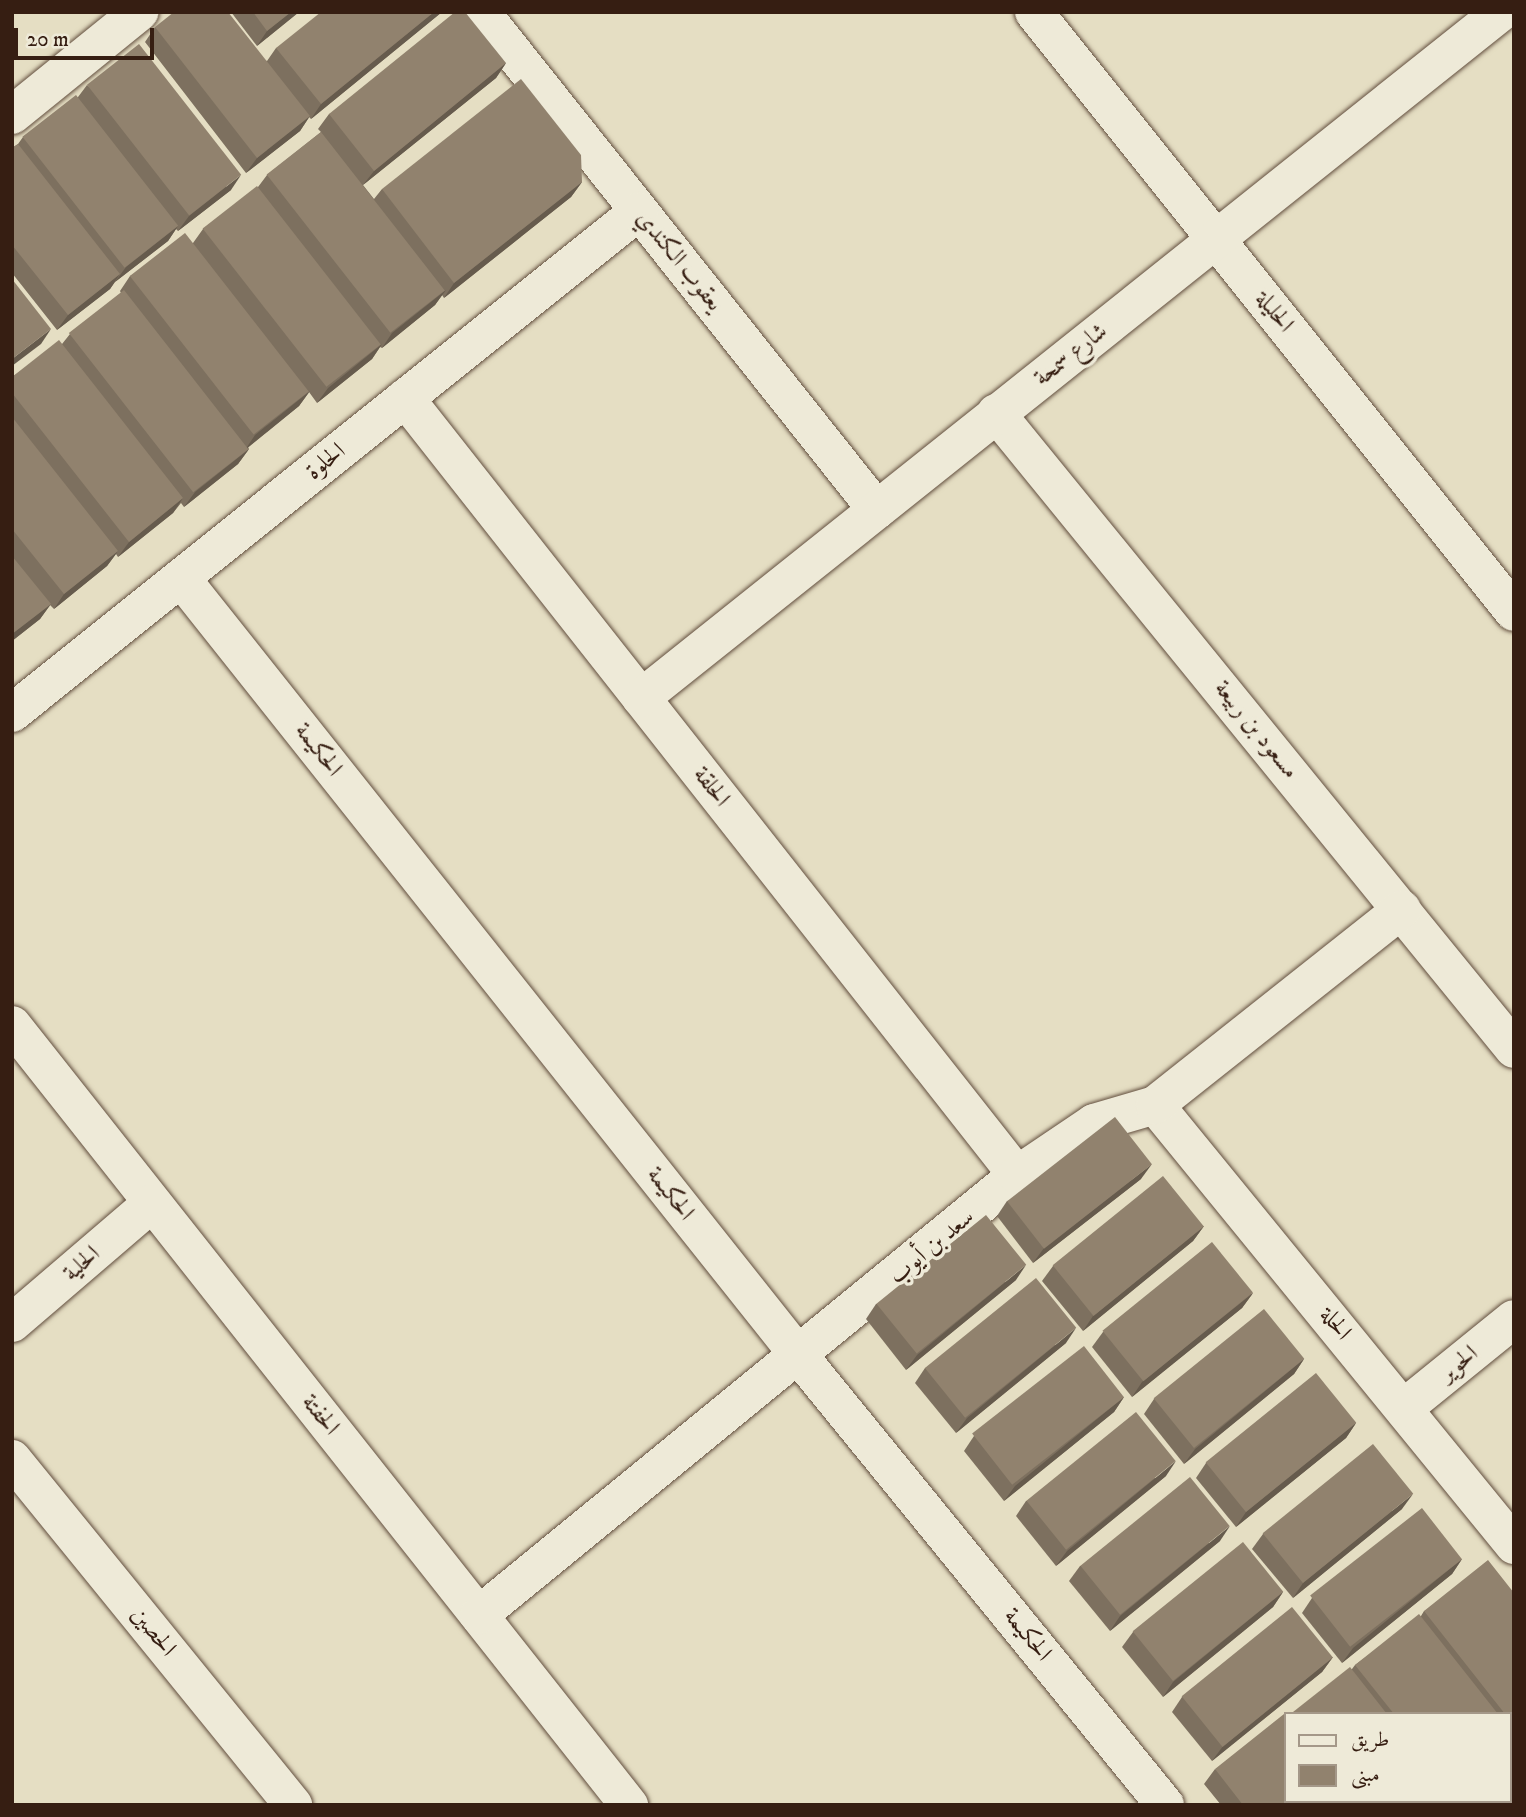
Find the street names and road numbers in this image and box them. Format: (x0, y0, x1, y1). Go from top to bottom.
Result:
street label: يعقوب الكندي (630, 205, 728, 317)
street label: الحليلة (1249, 285, 1299, 339)
street label: شارع سمحة (1028, 317, 1114, 393)
street label: الحلوة (300, 437, 352, 487)
street label: مسعود بن ربيعة (1208, 675, 1304, 785)
street label: الحكيمة (288, 717, 348, 783)
street label: الحلقة (686, 761, 736, 813)
street label: الحكيمة (640, 1161, 700, 1227)
street label: سعد بن أيوب (883, 1203, 981, 1291)
street label: الحلية (57, 1240, 107, 1288)
street label: الحلة (1313, 1302, 1357, 1346)
street label: الحوير (1434, 1340, 1484, 1388)
street label: الحفتة (295, 1389, 345, 1441)
street label: الحصين (124, 1601, 182, 1663)
street label: الحكيمة (997, 1602, 1057, 1668)

